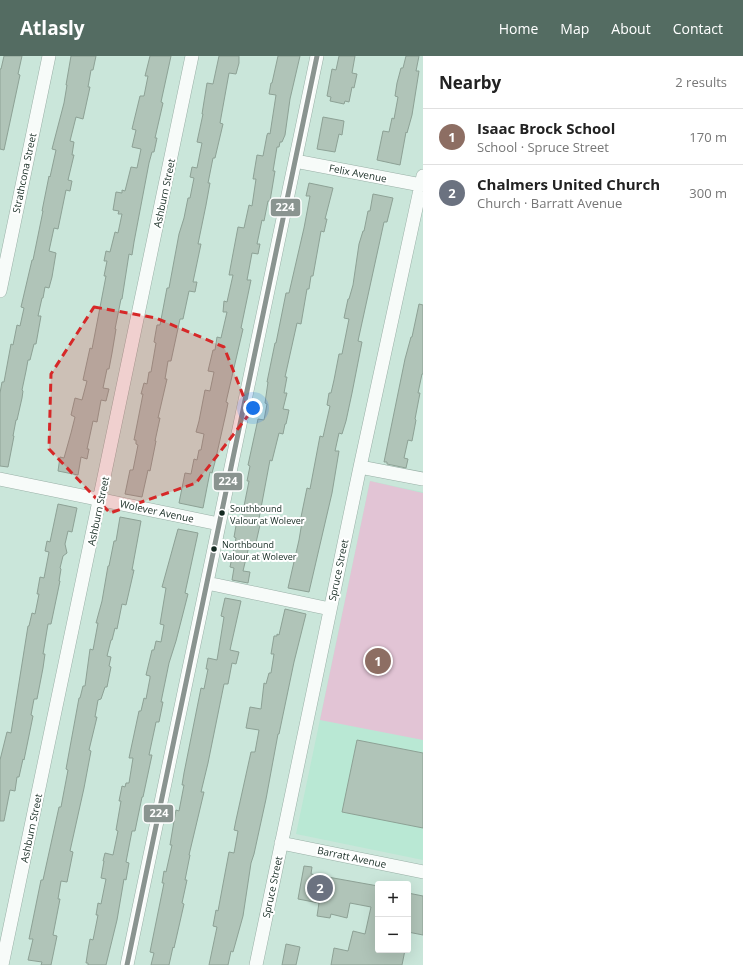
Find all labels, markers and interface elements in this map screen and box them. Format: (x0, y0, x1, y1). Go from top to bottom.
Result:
text: Atlasly (20, 15, 85, 41)
text: Home (499, 19, 538, 38)
text: Map (560, 19, 589, 38)
text: About (611, 19, 651, 38)
text: Contact (673, 19, 723, 38)
text: Nearby (439, 71, 501, 94)
text: 2 results (675, 73, 727, 91)
text: Isaac Brock School (477, 118, 615, 138)
text: 1 (448, 128, 456, 146)
text: 170 m (689, 128, 727, 146)
street label: Strathcona Street (9, 131, 39, 214)
text: School · Spruce Street (477, 138, 609, 156)
street label: Ashburn Street (150, 157, 178, 229)
street label: Felix Avenue (328, 161, 388, 186)
text: Chalmers United Church (477, 174, 660, 194)
text: 2 (448, 184, 456, 202)
text: 300 m (689, 184, 727, 202)
text: Church · Barratt Avenue (477, 194, 622, 212)
line badge: 224 (270, 198, 301, 217)
text: 224 (276, 199, 295, 214)
your location (243, 398, 263, 418)
line badge: 224 (213, 472, 243, 491)
text: 224 (219, 473, 238, 488)
street label: Ashburn Street (84, 475, 112, 547)
street label: Wolever Avenue (119, 496, 196, 526)
place label: Southbound Valour at Wolever (230, 502, 305, 527)
marker: Southbound Valour at Wolever (217, 508, 227, 518)
street label: Spruce Street (325, 537, 351, 602)
place label: Northbound Valour at Wolever (222, 538, 297, 563)
marker: Northbound Valour at Wolever (209, 544, 219, 554)
pin: 1 (365, 646, 391, 676)
street label: Ashburn Street (17, 792, 45, 864)
line badge: 224 (143, 804, 174, 823)
text: 224 (150, 805, 169, 820)
street label: Barratt Avenue (316, 843, 388, 871)
street label: Spruce Street (259, 854, 285, 919)
pin: 2 (307, 873, 333, 903)
map controls (375, 881, 411, 953)
button: + (375, 881, 411, 917)
button: − (375, 917, 411, 953)

